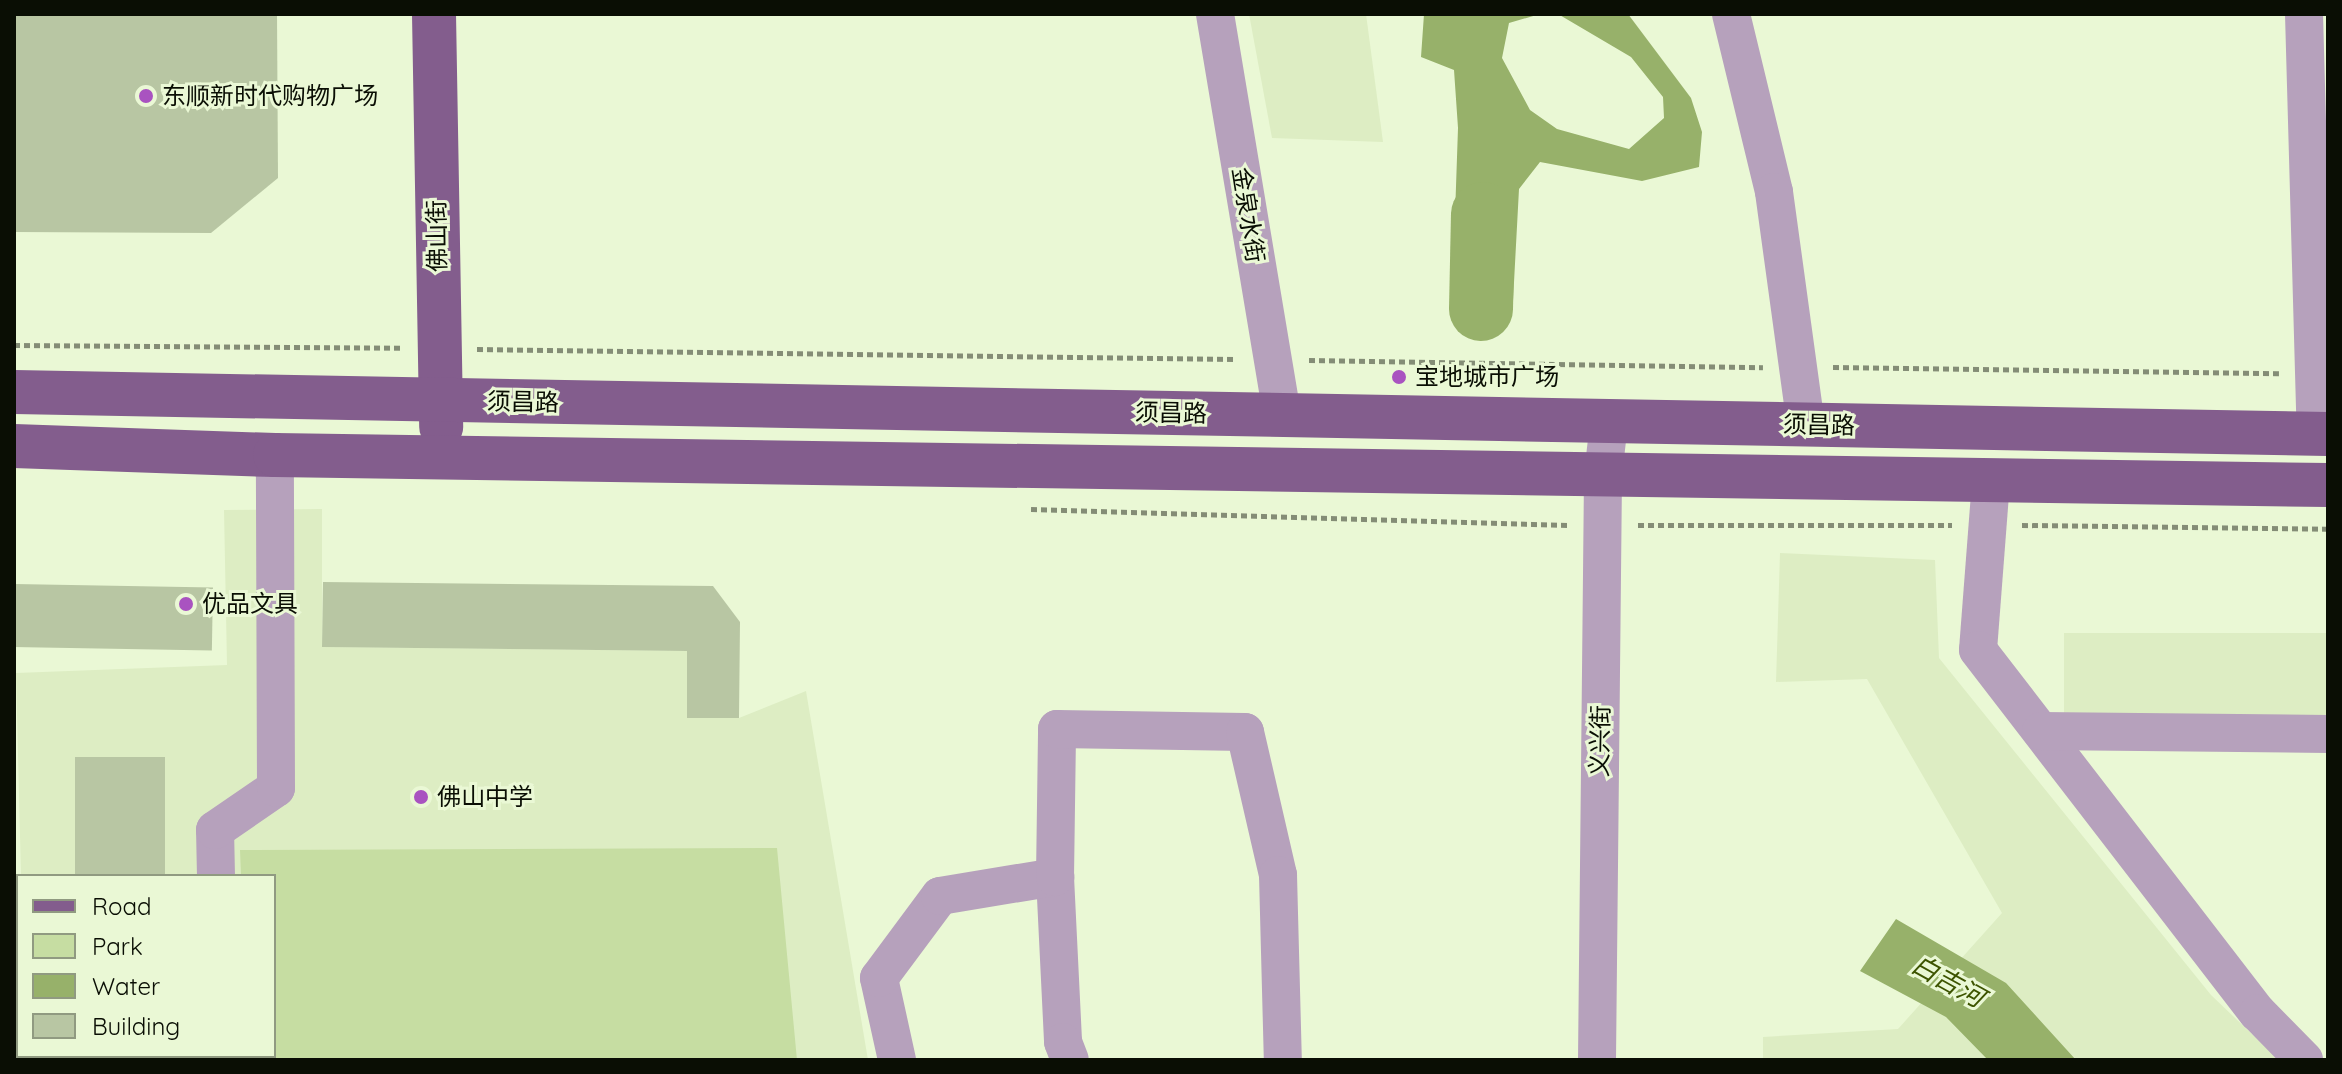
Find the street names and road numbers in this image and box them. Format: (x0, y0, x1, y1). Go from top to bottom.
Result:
street label: 金泉水街 (1226, 165, 1270, 265)
street label: 佛山街 (422, 200, 452, 272)
street label: 须昌路 (487, 387, 559, 417)
street label: 须昌路 (1135, 398, 1207, 428)
street label: 须昌路 (1783, 410, 1855, 440)
street label: 义兴街 (1585, 705, 1615, 777)

